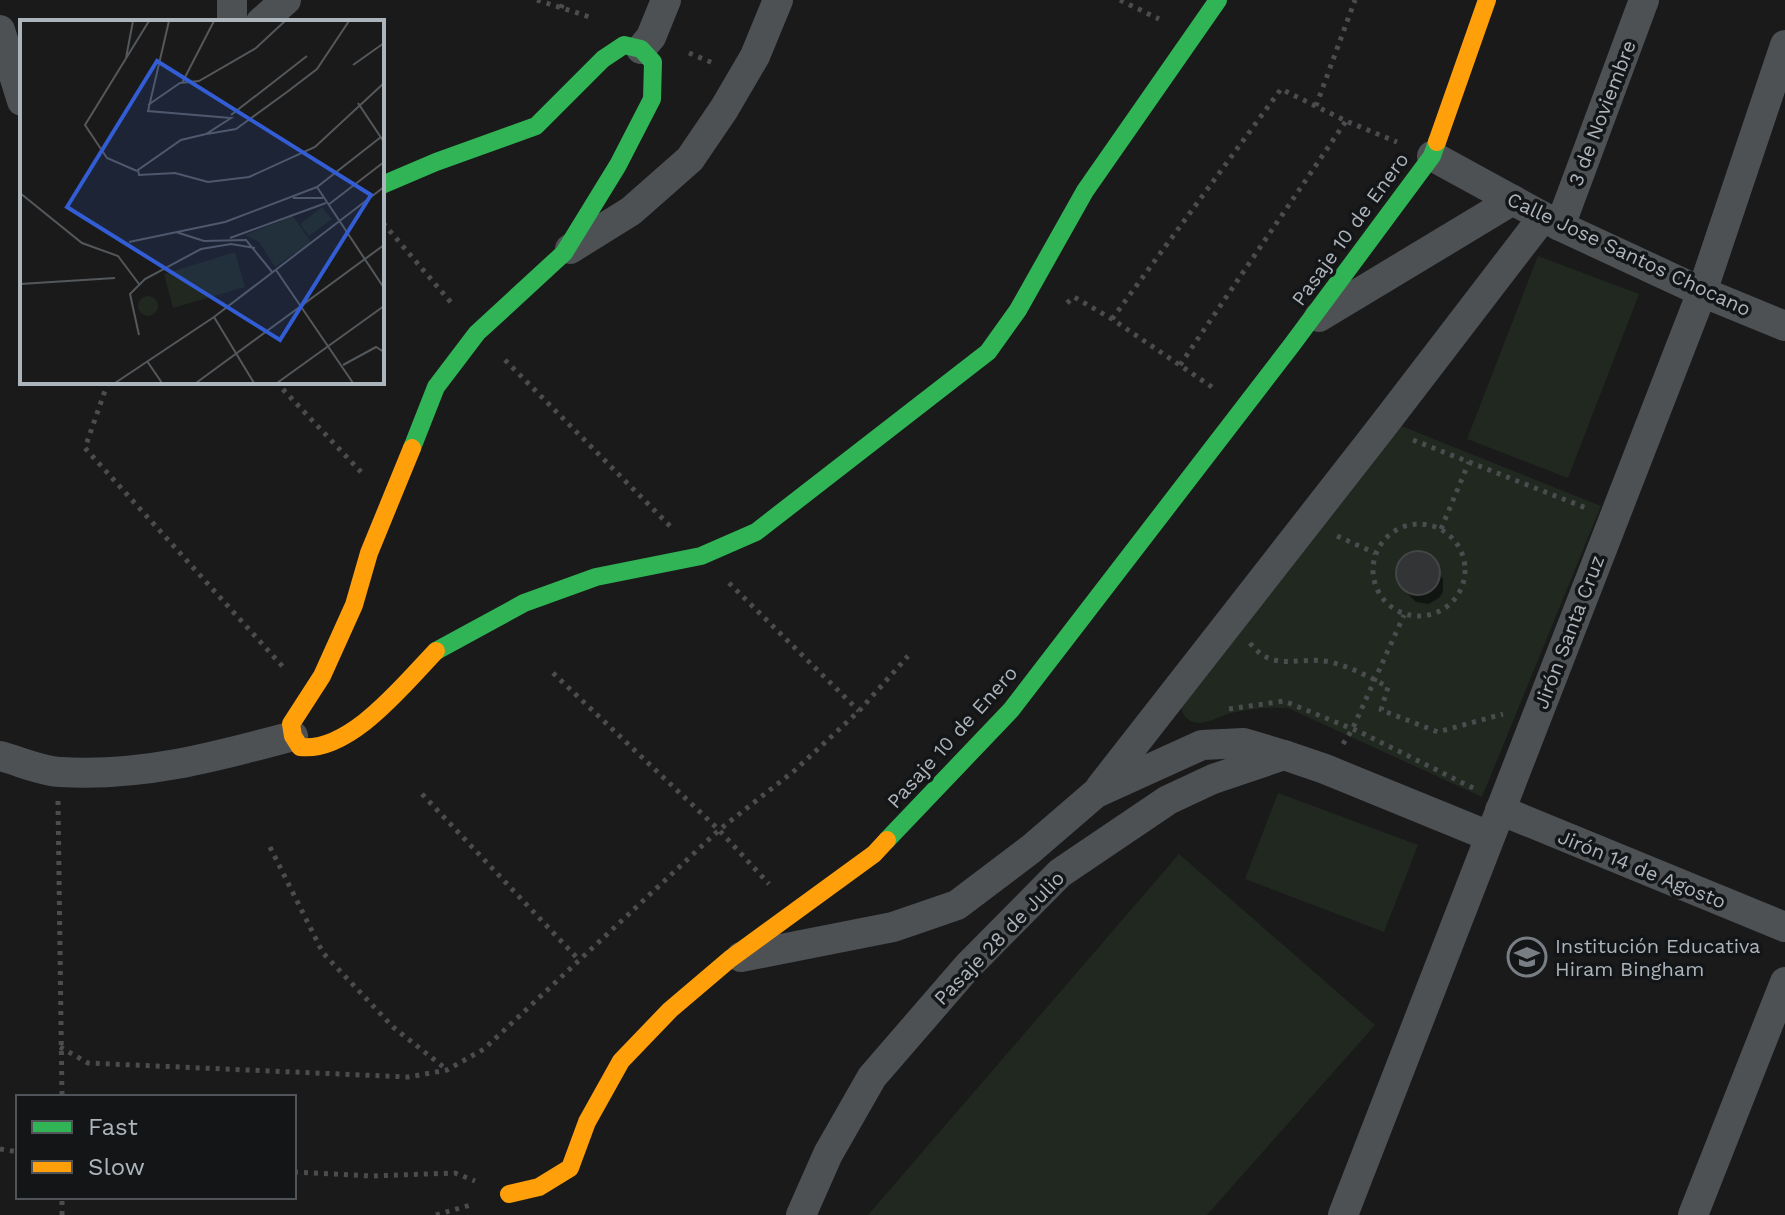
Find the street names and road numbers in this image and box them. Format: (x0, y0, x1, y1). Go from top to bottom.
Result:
street label: 3 de Noviembre (1563, 37, 1641, 189)
street label: Pasaje 10 de Enero (1286, 148, 1414, 310)
street label: Calle Jose Santos Chocano (1503, 187, 1755, 321)
street label: Jirón Santa Cruz (1529, 552, 1609, 712)
street label: Pasaje 10 de Enero (882, 661, 1022, 813)
street label: Jirón 14 de Agosto (1555, 824, 1729, 914)
street label: Pasaje 28 de Julio (929, 866, 1069, 1010)

